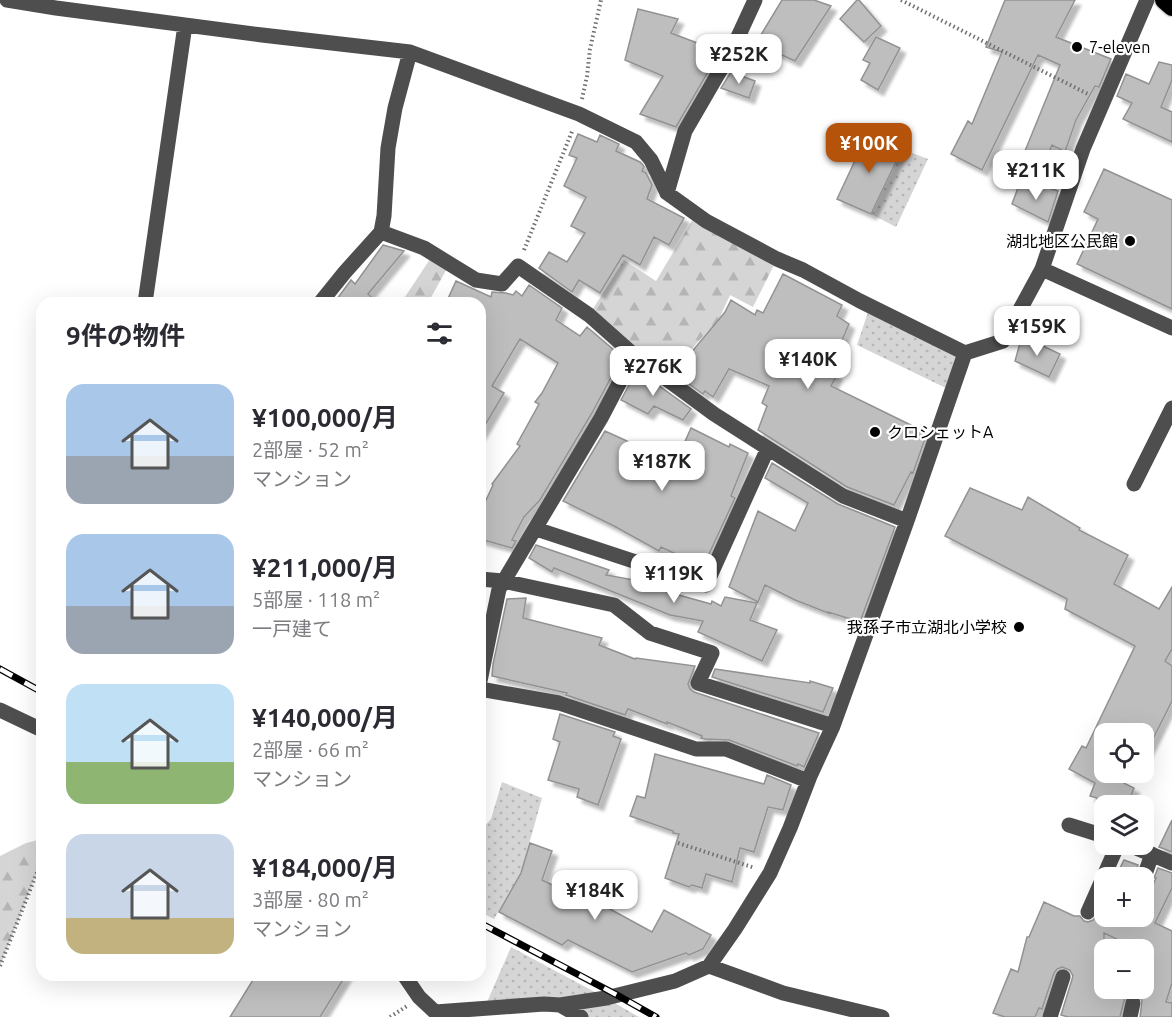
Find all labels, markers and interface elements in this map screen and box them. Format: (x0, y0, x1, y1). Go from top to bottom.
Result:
pin: ¥252K (697, 34, 781, 85)
place label: 7-eleven (1089, 38, 1150, 56)
marker: 7-eleven (1070, 40, 1084, 54)
text: ¥252K (710, 42, 768, 65)
pin: ¥100K (827, 123, 911, 174)
text: ¥100K (840, 131, 898, 154)
pin: ¥211K (994, 150, 1078, 201)
text: ¥211K (1007, 158, 1065, 181)
place label: 湖北地区公民館 (1006, 232, 1118, 250)
marker: 湖北地区公民館 (1123, 234, 1137, 248)
pin: ¥159K (995, 306, 1079, 357)
text: ¥159K (1008, 314, 1066, 337)
icon: filters (423, 317, 456, 350)
text: 9件の物件 (66, 321, 185, 350)
pin: ¥140K (766, 339, 850, 390)
pin: ¥276K (611, 346, 695, 397)
text: ¥140K (779, 347, 837, 370)
text: ¥276K (624, 354, 682, 377)
text: ¥100,000/月 (252, 403, 398, 432)
icon: home (114, 408, 186, 480)
place label: クロシェットA (887, 423, 994, 441)
marker: クロシェットA (868, 425, 882, 439)
text: 2部屋 · 52 m² (252, 438, 369, 461)
pin: ¥187K (620, 441, 704, 492)
text: ¥187K (633, 449, 691, 472)
text: マンション (252, 467, 352, 490)
text: ¥211,000/月 (252, 553, 398, 582)
pin: ¥119K (632, 553, 716, 604)
icon: home (114, 558, 186, 630)
text: ¥119K (645, 561, 703, 584)
text: 5部屋 · 118 m² (252, 588, 380, 611)
text: 一戸建て (252, 617, 332, 640)
place label: 我孫子市立湖北小学校 (847, 618, 1007, 636)
marker: 我孫子市立湖北小学校 (1012, 620, 1026, 634)
text: ¥140,000/月 (252, 703, 398, 732)
icon: home (114, 708, 186, 780)
map controls (1094, 723, 1154, 999)
button: locate (1094, 723, 1154, 783)
text: 2部屋 · 66 m² (252, 738, 369, 761)
text: マンション (252, 767, 352, 790)
button: layers (1094, 795, 1154, 855)
text: ¥184,000/月 (252, 853, 398, 882)
icon: home (114, 858, 186, 930)
button: + (1094, 867, 1154, 927)
pin: ¥184K (553, 870, 637, 921)
text: ¥184K (566, 878, 624, 901)
text: 3部屋 · 80 m² (252, 888, 369, 911)
text: マンション (252, 917, 352, 940)
button: − (1094, 939, 1154, 999)

